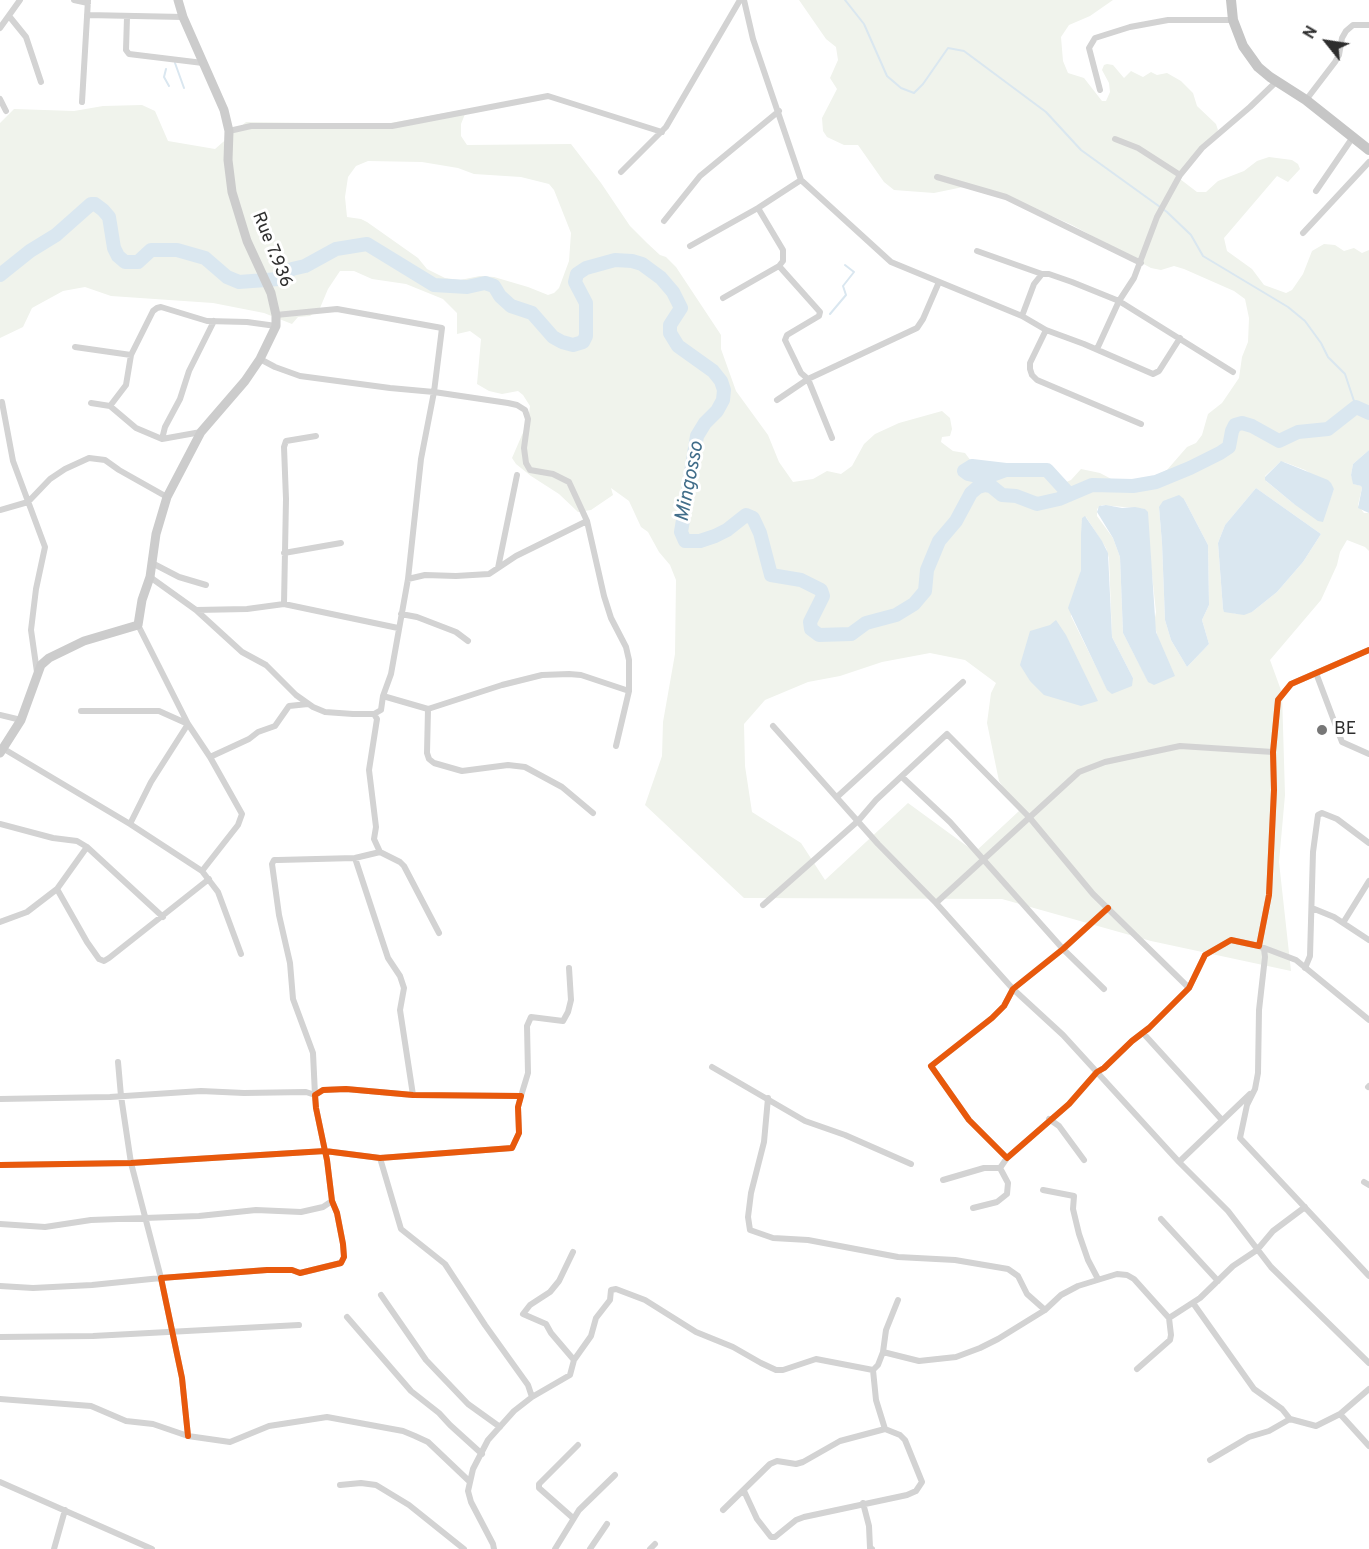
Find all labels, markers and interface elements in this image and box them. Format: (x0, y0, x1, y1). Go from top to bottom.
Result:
north arrow (1297, 12, 1357, 72)
text: N (1300, 23, 1323, 43)
street label: Rue 7.936 (246, 209, 296, 291)
water label: Mingosso (671, 440, 711, 524)
place label: BE (1334, 719, 1357, 741)
marker: BE (1315, 723, 1329, 737)

